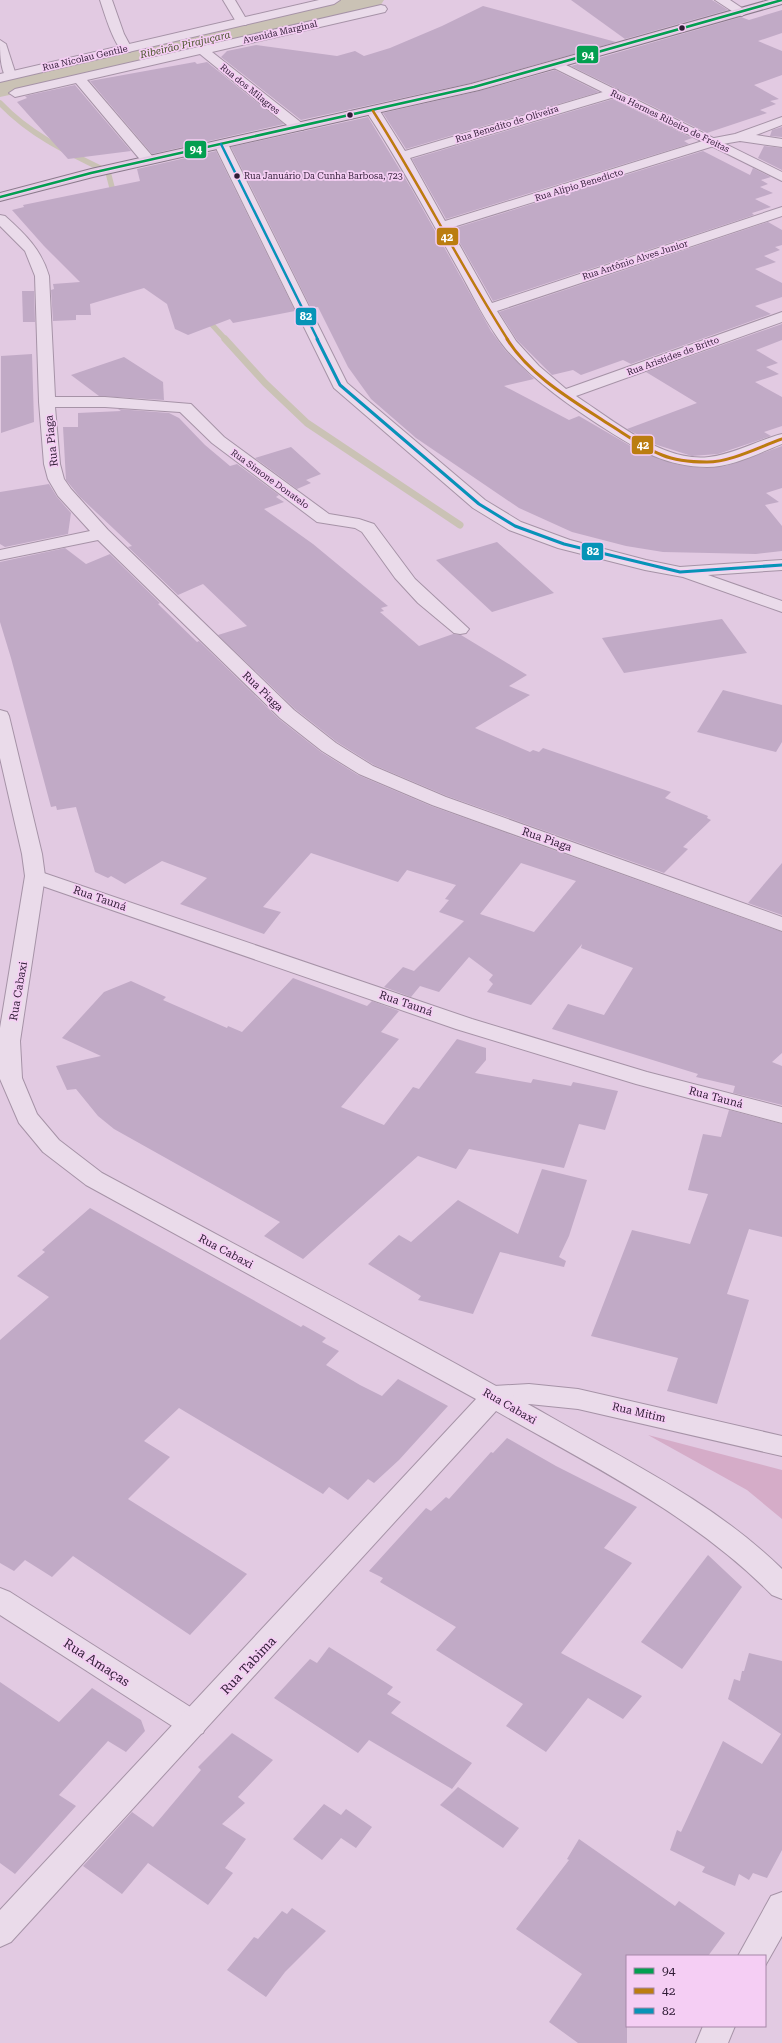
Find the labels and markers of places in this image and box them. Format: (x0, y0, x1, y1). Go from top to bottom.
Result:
unlabelled marker (677, 23, 687, 33)
unlabelled marker (345, 110, 355, 120)
marker: Rua Januário Da Cunha Barbosa, 723 (232, 171, 242, 181)
place label: Rua Januário Da Cunha Barbosa, 723 (244, 171, 403, 181)

